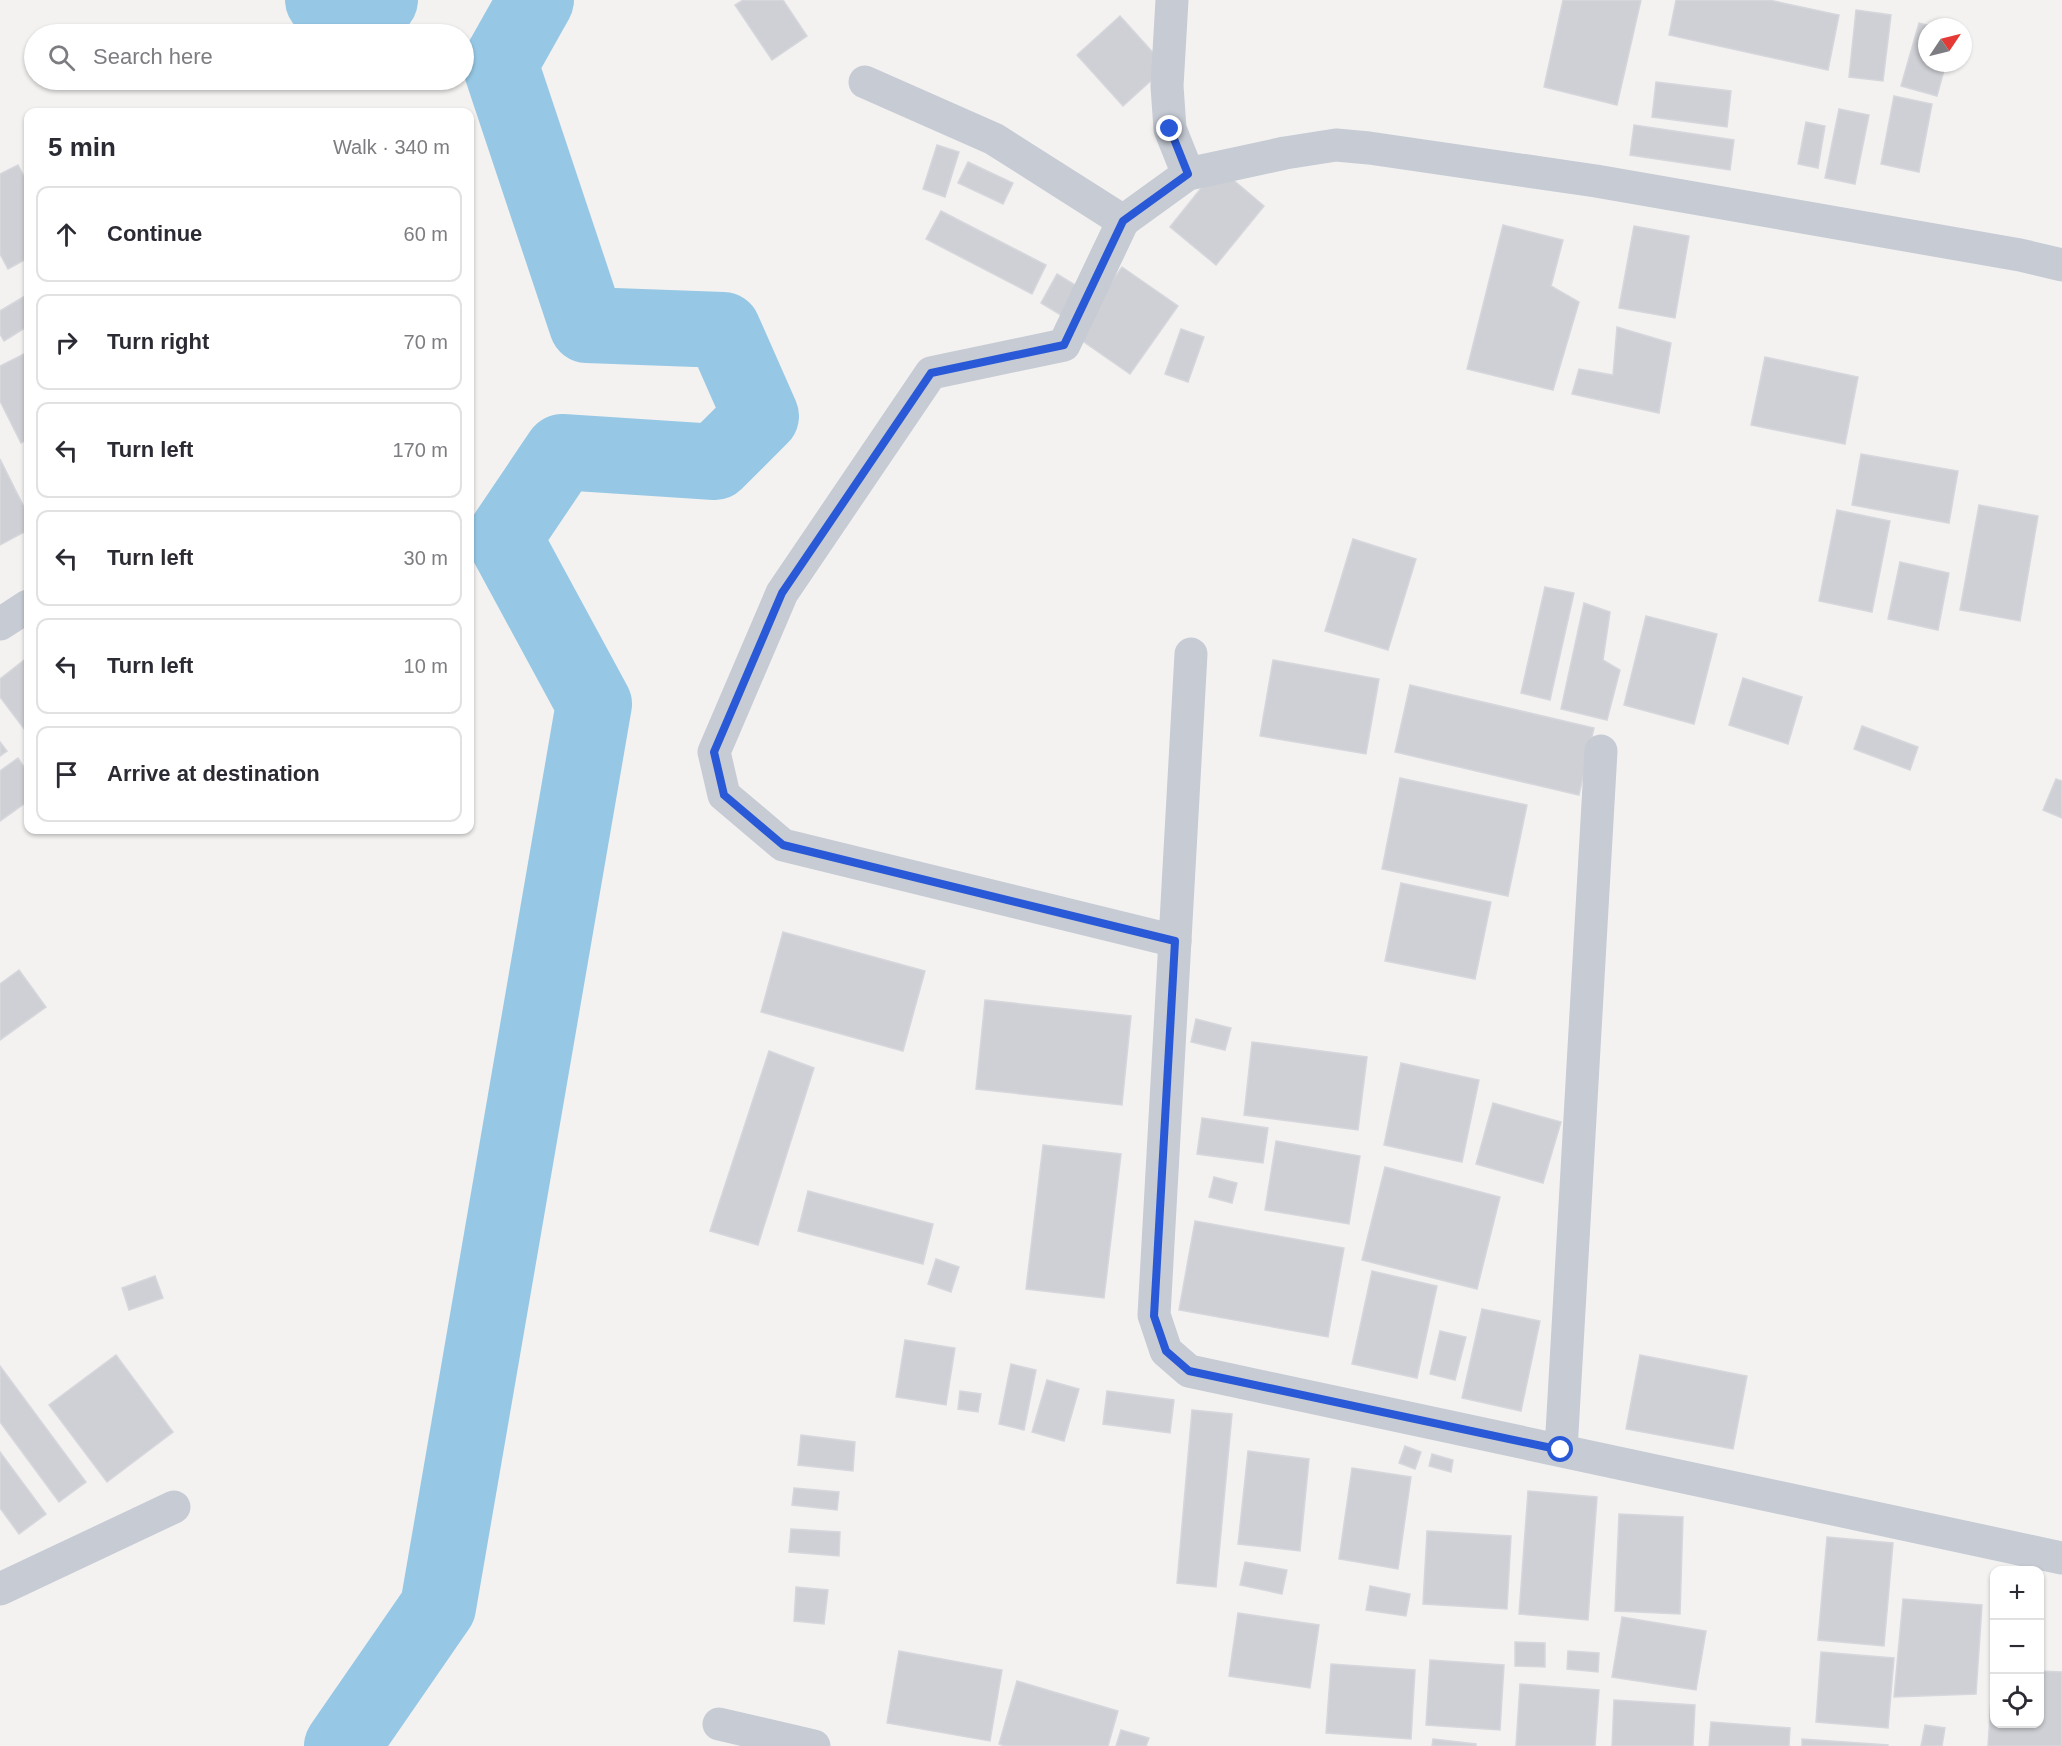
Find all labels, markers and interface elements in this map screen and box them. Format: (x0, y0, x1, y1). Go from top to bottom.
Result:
north arrow (1918, 18, 1972, 72)
search box (24, 24, 474, 90)
icon: search (45, 41, 78, 74)
text: Search here (93, 44, 213, 69)
route end (1156, 115, 1182, 141)
text: 5 min (48, 132, 116, 162)
text: Walk · 340 m (333, 136, 450, 158)
icon: ahead (50, 218, 83, 251)
text: Continue (107, 221, 202, 246)
text: 60 m (404, 223, 448, 245)
icon: right (50, 326, 83, 359)
text: Turn right (107, 329, 209, 354)
text: 70 m (404, 331, 448, 353)
icon: left (50, 434, 83, 467)
text: Turn left (107, 437, 193, 462)
text: 170 m (392, 439, 448, 461)
icon: left (50, 542, 83, 575)
text: Turn left (107, 545, 193, 570)
text: 30 m (404, 547, 448, 569)
icon: left (50, 650, 83, 683)
text: Turn left (107, 653, 193, 678)
text: 10 m (404, 655, 448, 677)
icon: arrive (50, 758, 83, 791)
text: Arrive at destination (107, 761, 320, 786)
route start (1547, 1436, 1573, 1462)
map controls (1990, 1566, 2044, 1728)
button: + (1990, 1566, 2044, 1620)
button: − (1990, 1620, 2044, 1674)
button: locate (1990, 1674, 2044, 1728)

